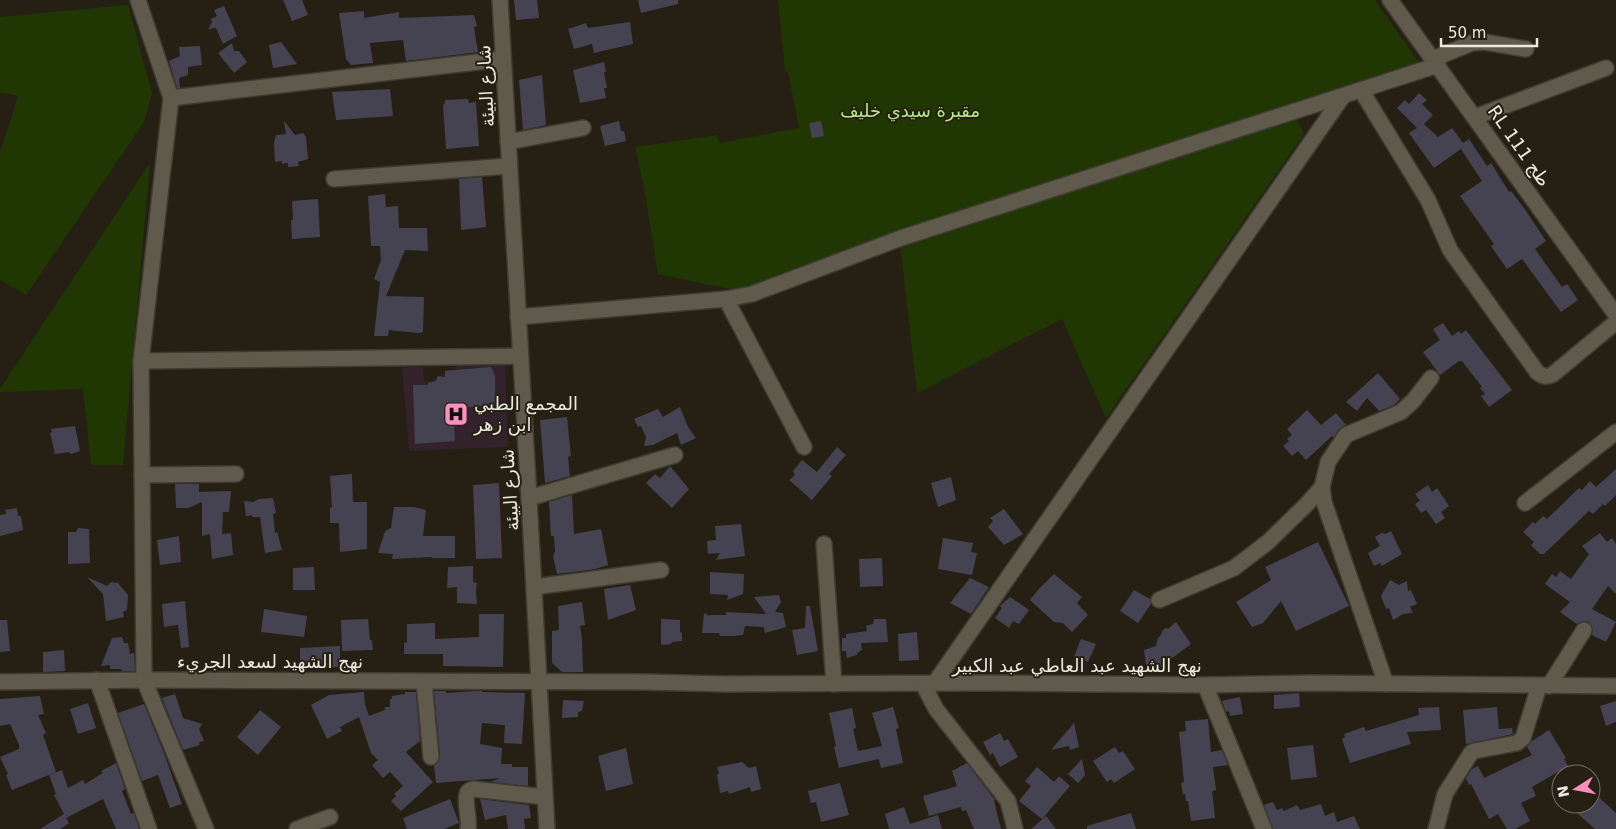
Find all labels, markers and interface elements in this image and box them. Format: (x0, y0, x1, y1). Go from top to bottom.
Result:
scale bar (1441, 15, 1537, 47)
text: 50 m (1448, 24, 1486, 42)
street label: شارع البيئة (473, 44, 499, 128)
park label: مقبرة سيدي خليف (840, 100, 980, 122)
street label: RL طج 111 (1483, 101, 1555, 191)
place label: المجمع الطبي ابن زهر (473, 393, 578, 436)
hospital icon: المجمع الطبي ابن زهر (443, 401, 469, 427)
street label: شارع البيئة (496, 448, 524, 532)
street label: نهج الشهيد لسعد الجريء (177, 651, 363, 673)
street label: نهج الشهيد عبد العاطي عبد الكبير (951, 655, 1202, 677)
north arrow (1551, 764, 1601, 814)
text: N (1554, 784, 1572, 799)

